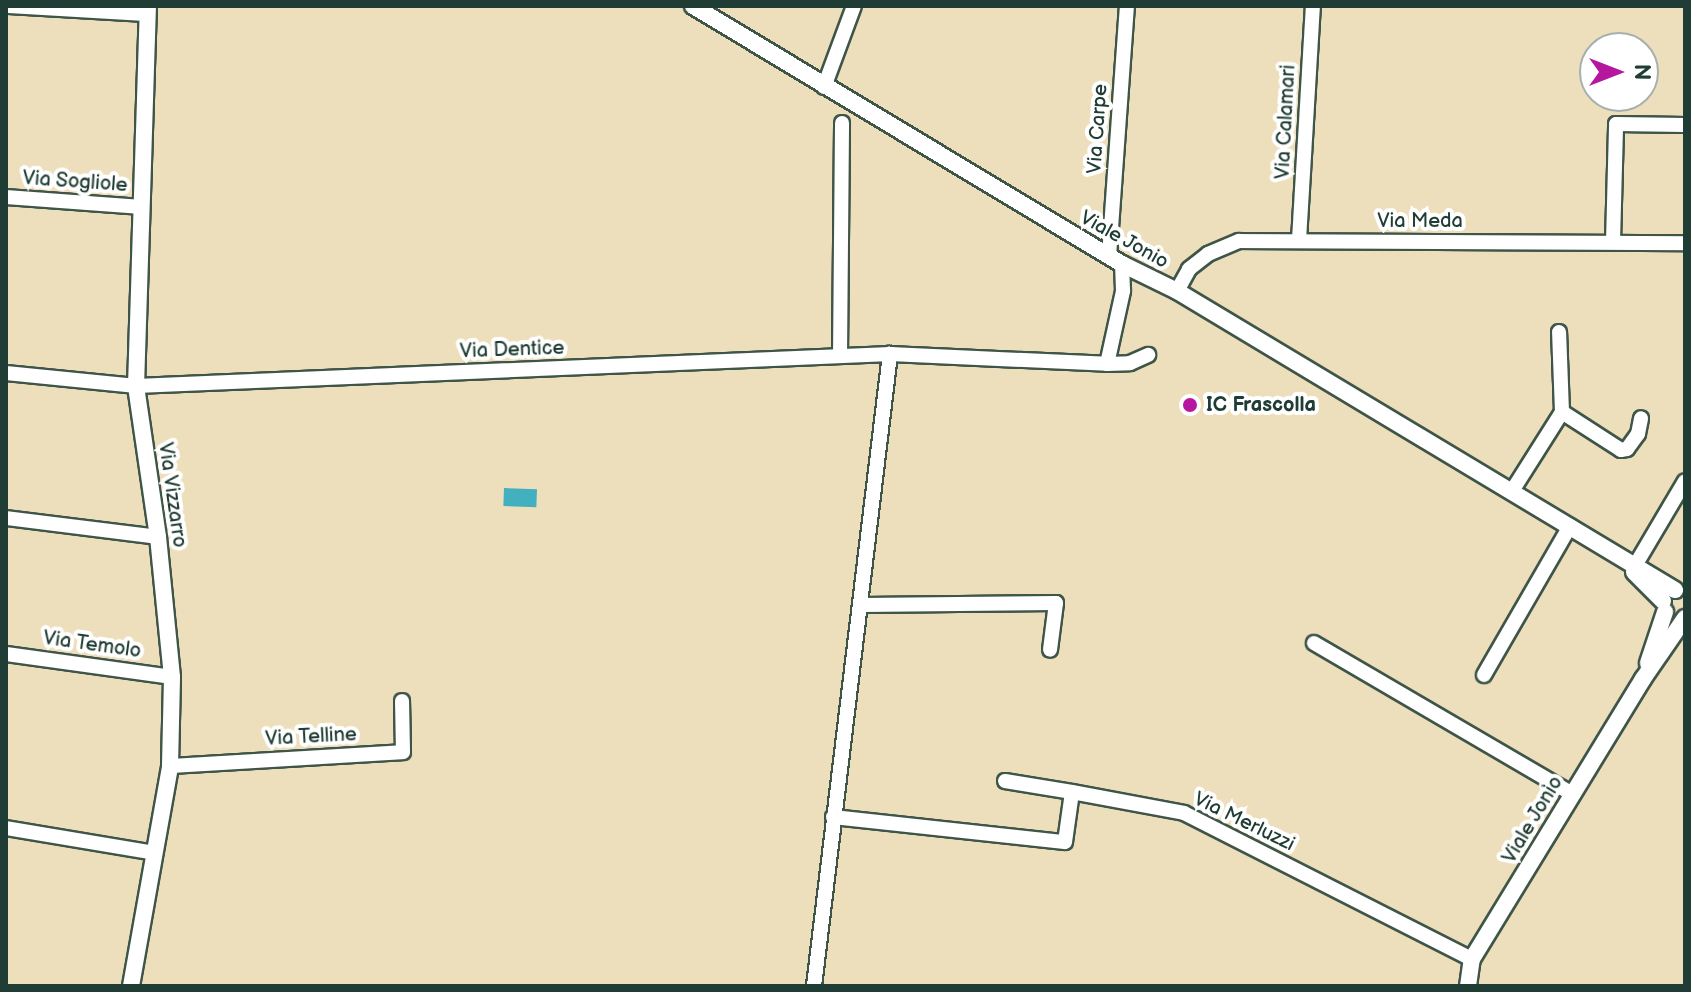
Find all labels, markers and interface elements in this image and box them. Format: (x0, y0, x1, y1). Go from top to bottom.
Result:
north arrow (1579, 32, 1659, 112)
street label: Via Calamari (1271, 64, 1301, 180)
text: N (1628, 64, 1655, 80)
street label: Via Carpe (1083, 83, 1113, 175)
street label: Via Sogliole (22, 166, 128, 198)
street label: Viale Jonio (1075, 206, 1173, 274)
street label: Via Meda (1377, 209, 1463, 233)
street label: Via Dentice (459, 336, 565, 364)
place label: IC Frascolla (1206, 393, 1316, 417)
marker: IC Frascolla (1181, 396, 1199, 414)
street label: Via Vizzarro (153, 441, 191, 549)
street label: Via Temolo (41, 626, 143, 664)
street label: Via Telline (264, 723, 358, 751)
street label: Viale Jonio (1497, 772, 1569, 868)
street label: Via Merluzzi (1190, 787, 1298, 857)

